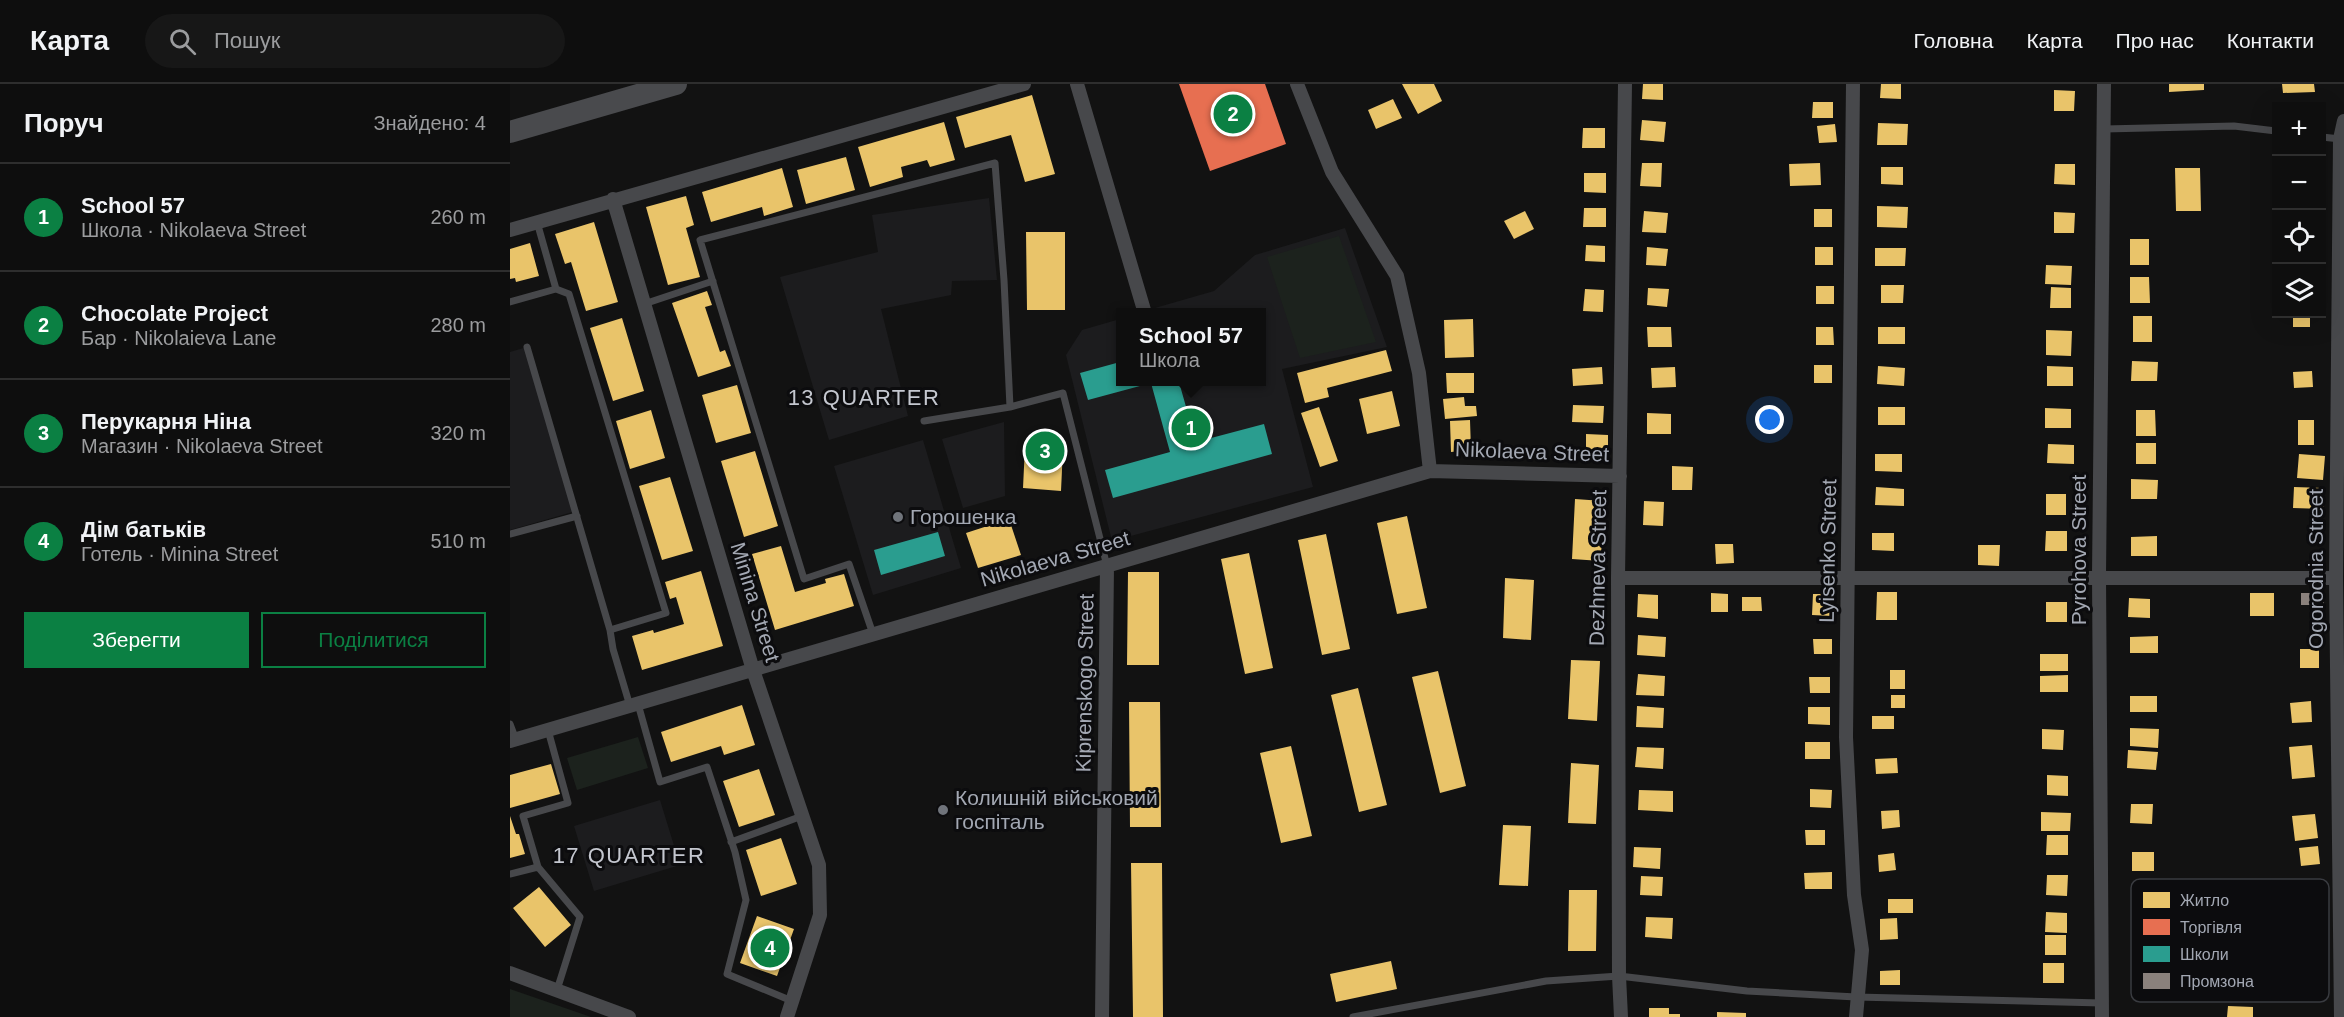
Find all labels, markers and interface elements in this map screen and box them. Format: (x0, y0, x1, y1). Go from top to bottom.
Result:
search box (145, 14, 565, 68)
text: Карта (30, 25, 109, 56)
icon: search (166, 25, 199, 58)
text: Пошук (214, 28, 280, 53)
text: Головна (1914, 29, 1993, 52)
text: Карта (2026, 29, 2083, 52)
text: Про нас (2116, 29, 2194, 52)
text: Контакти (2227, 29, 2314, 52)
pin: 2 (1214, 92, 1252, 136)
map controls (2272, 102, 2326, 318)
button: + (2272, 102, 2326, 156)
text: Поруч (24, 108, 104, 138)
text: Знайдено: 4 (373, 112, 486, 134)
button: − (2272, 156, 2326, 210)
text: School 57 (81, 193, 185, 218)
text: 1 (38, 206, 49, 228)
text: 260 m (430, 206, 486, 228)
button: locate (2272, 210, 2326, 264)
text: Школа · Nikolaeva Street (81, 219, 306, 241)
button: layers (2272, 264, 2326, 318)
text: Chocolate Project (81, 301, 268, 326)
popup (1116, 308, 1266, 386)
text: 2 (38, 314, 49, 336)
text: 280 m (430, 314, 486, 336)
text: School 57 (1139, 323, 1243, 348)
text: Бар · Nikolaieva Lane (81, 327, 276, 349)
text: Школа (1139, 349, 1200, 371)
district label: 13 QUARTER (788, 385, 940, 410)
your location (1755, 405, 1784, 434)
pin: 1 (1172, 406, 1210, 450)
text: Перукарня Ніна (81, 409, 251, 434)
text: 3 (38, 422, 49, 444)
text: 320 m (430, 422, 486, 444)
pin: 3 (1026, 428, 1064, 473)
text: Магазин · Nikolaeva Street (81, 435, 323, 457)
street label: Nikolaeva Street (1455, 437, 1610, 466)
street label: Pyrohova Street (2067, 475, 2090, 625)
street label: Lyisenko Street (1815, 479, 1840, 623)
street label: Dezhneva Street (1585, 489, 1610, 646)
street label: Ogorodnia Street (2304, 489, 2327, 649)
place label: Горошенка (910, 505, 1017, 528)
marker: Горошенка (891, 510, 905, 524)
text: Дім батьків (81, 517, 206, 542)
street label: Nikolaeva Street (978, 526, 1132, 591)
text: 4 (38, 530, 49, 552)
text: 510 m (430, 530, 486, 552)
street label: Minina Street (726, 539, 785, 665)
text: Готель · Minina Street (81, 543, 278, 565)
street label: Kiprenskogo Street (1071, 593, 1098, 772)
button: Зберегти (24, 612, 249, 668)
button: Поділитися (261, 612, 486, 668)
place label: Колишній військовий госпіталь (955, 786, 1158, 833)
marker: Колишній військовий госпіталь (936, 803, 950, 817)
district label: 17 QUARTER (553, 843, 705, 868)
legend (2131, 879, 2329, 1002)
text: Житло (2180, 892, 2229, 909)
text: Торгівля (2180, 919, 2242, 936)
pin: 4 (750, 926, 790, 970)
text: Школи (2180, 946, 2229, 963)
text: Промзона (2180, 973, 2254, 990)

